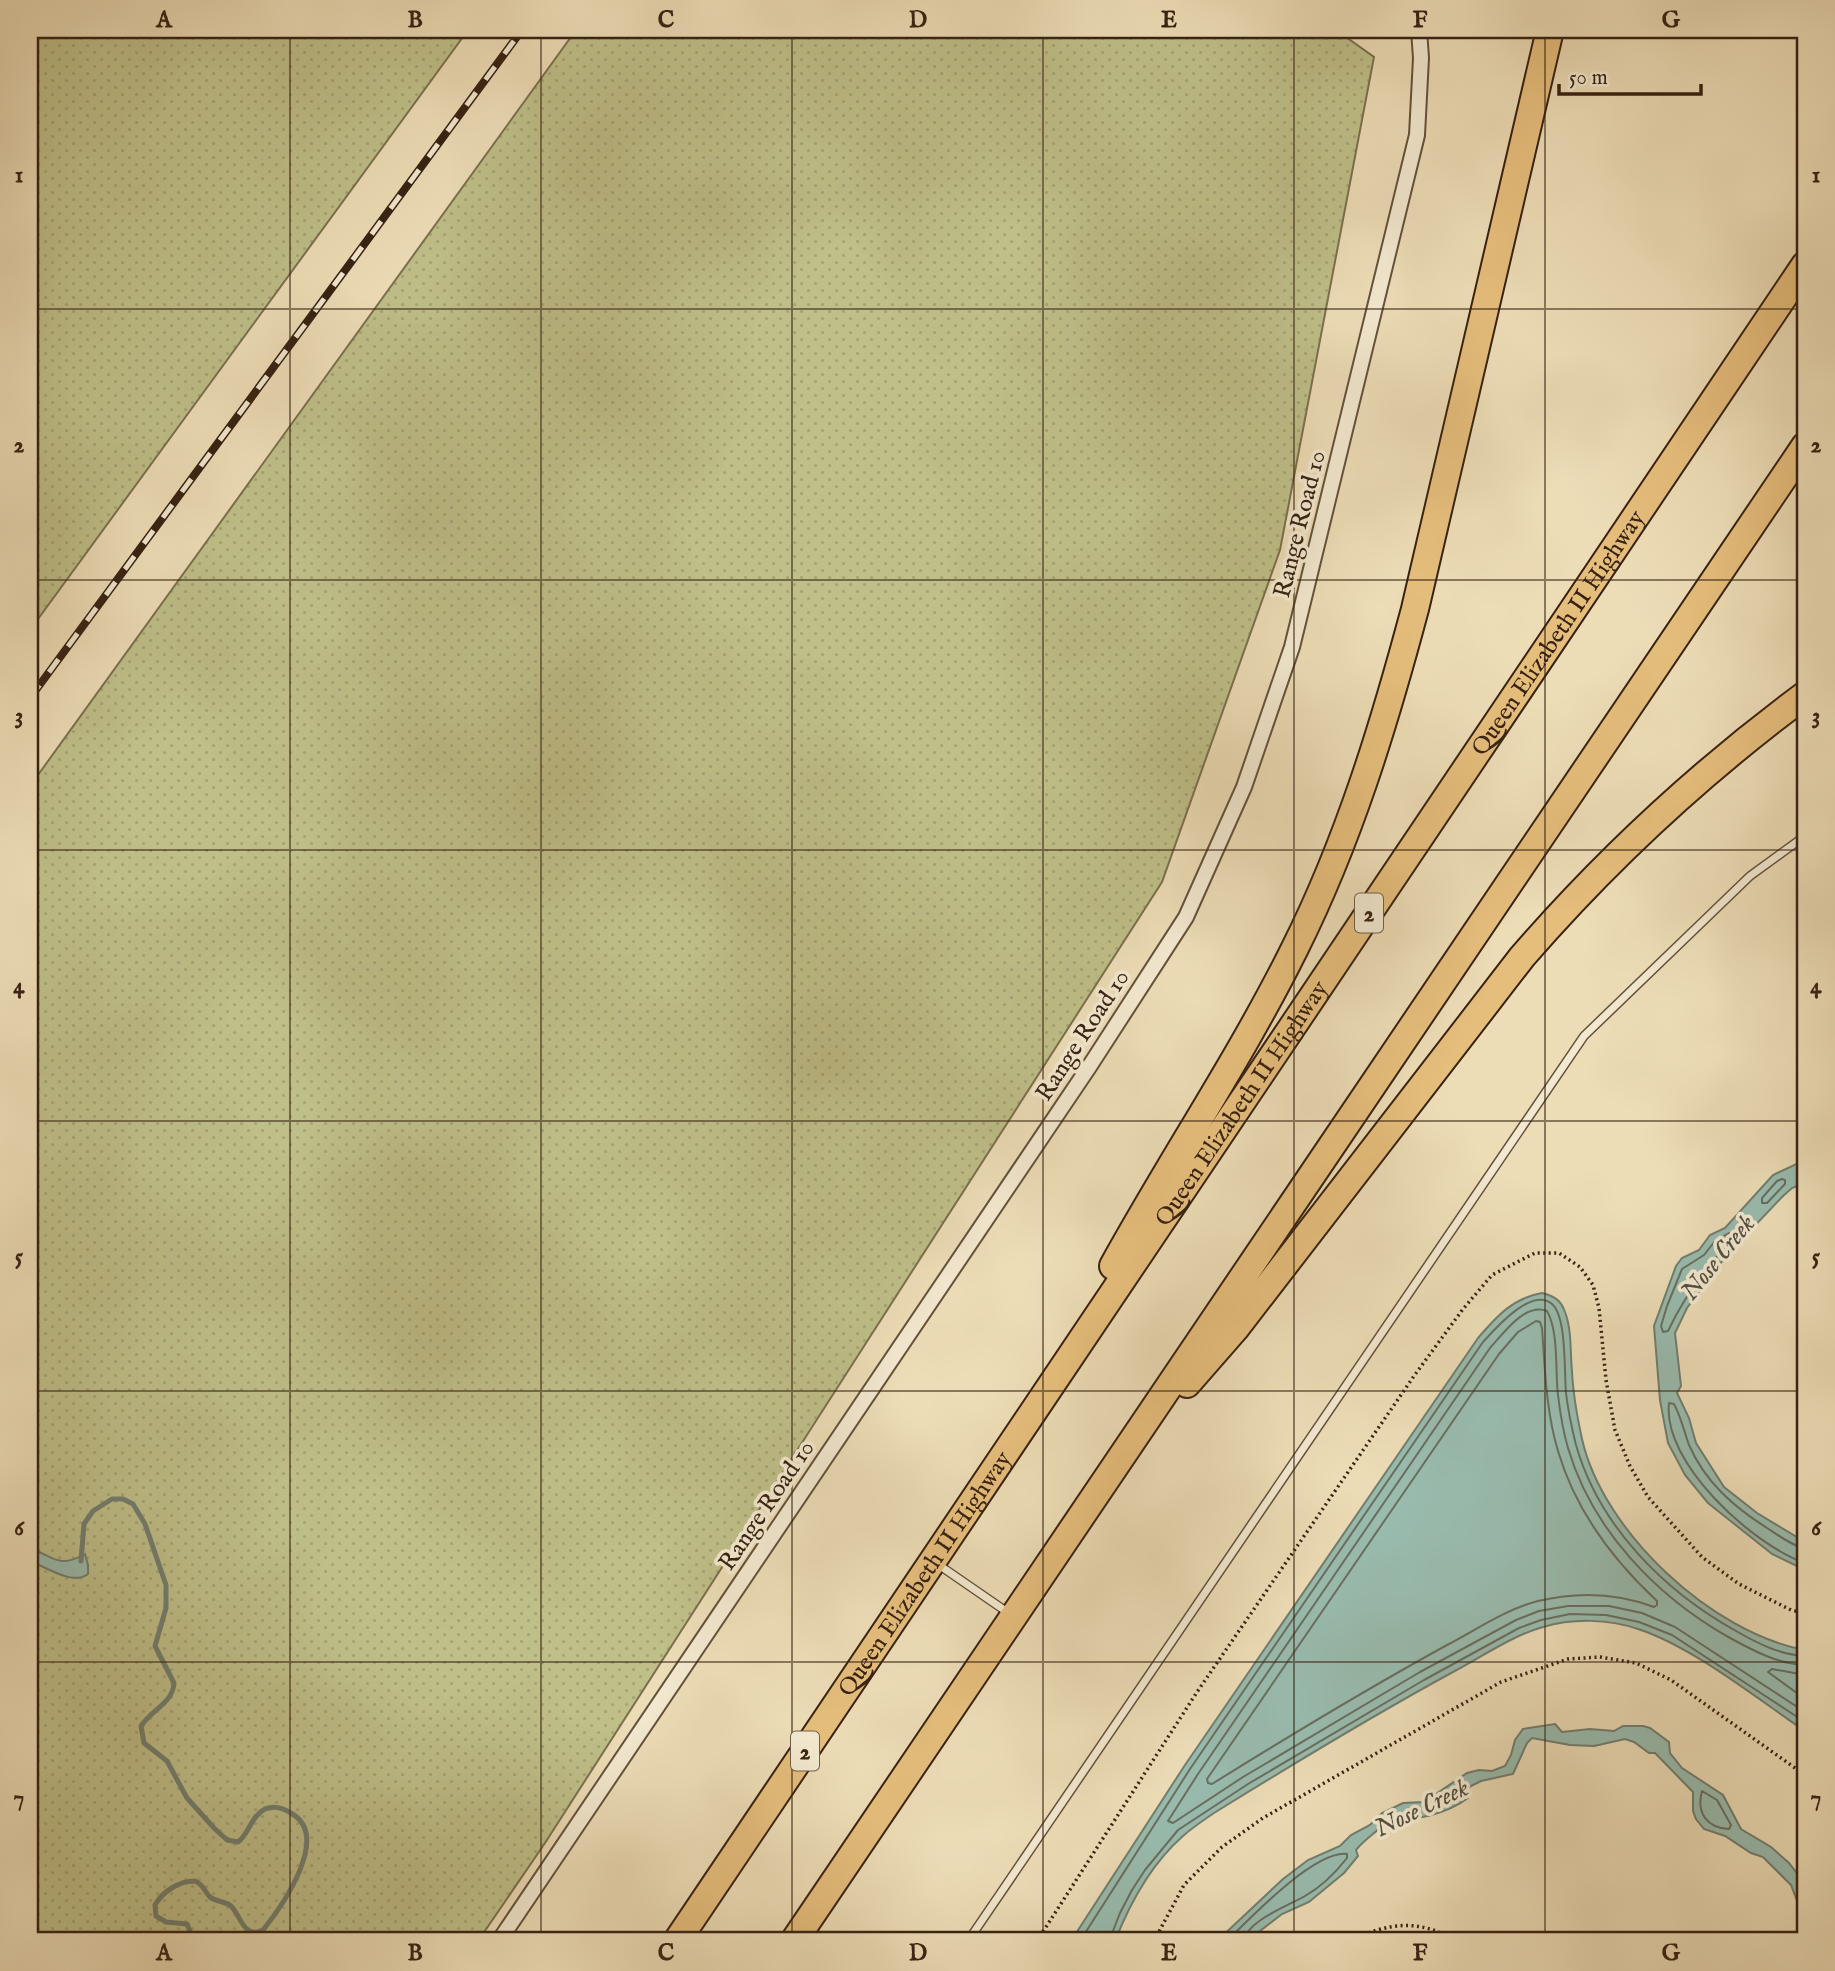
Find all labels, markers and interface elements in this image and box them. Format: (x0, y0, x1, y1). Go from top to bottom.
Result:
text: A (155, 6, 173, 35)
text: B (407, 6, 423, 35)
text: C (658, 6, 675, 35)
text: D (909, 6, 927, 35)
text: E (1161, 6, 1177, 35)
text: F (1413, 6, 1428, 35)
text: G (1662, 6, 1681, 35)
scale bar (1559, 52, 1700, 96)
text: 50 m (1569, 65, 1608, 92)
text: 1 (15, 161, 23, 190)
text: 1 (1812, 161, 1820, 190)
text: 2 (14, 431, 25, 460)
text: 2 (1811, 431, 1822, 460)
street label: Range Road 10 (1267, 448, 1334, 601)
street label: Queen Elizabeth II Highway (1465, 505, 1653, 762)
text: 3 (15, 702, 23, 731)
text: 3 (1812, 702, 1820, 731)
road number: 2 (1355, 893, 1383, 932)
street label: Range Road 10 (1029, 964, 1137, 1107)
text: 4 (13, 972, 25, 1001)
text: 4 (1810, 972, 1822, 1001)
street label: Queen Elizabeth II Highway (1148, 975, 1336, 1233)
water label: Nose Creek (1674, 1208, 1763, 1308)
text: 5 (15, 1243, 24, 1272)
text: 5 (1812, 1243, 1821, 1272)
street label: Range Road 10 (712, 1435, 822, 1577)
street label: Queen Elizabeth II Highway (832, 1445, 1019, 1703)
text: 6 (14, 1514, 25, 1543)
text: 6 (1811, 1514, 1822, 1543)
road number: 2 (791, 1732, 819, 1770)
water label: Nose Creek (1369, 1771, 1475, 1845)
text: 7 (14, 1784, 24, 1813)
text: 7 (1811, 1784, 1821, 1813)
text: A (155, 1939, 173, 1968)
text: B (407, 1939, 423, 1968)
text: C (658, 1939, 675, 1968)
text: D (909, 1939, 927, 1968)
text: E (1161, 1939, 1177, 1968)
text: F (1413, 1939, 1428, 1968)
text: G (1662, 1939, 1681, 1968)

